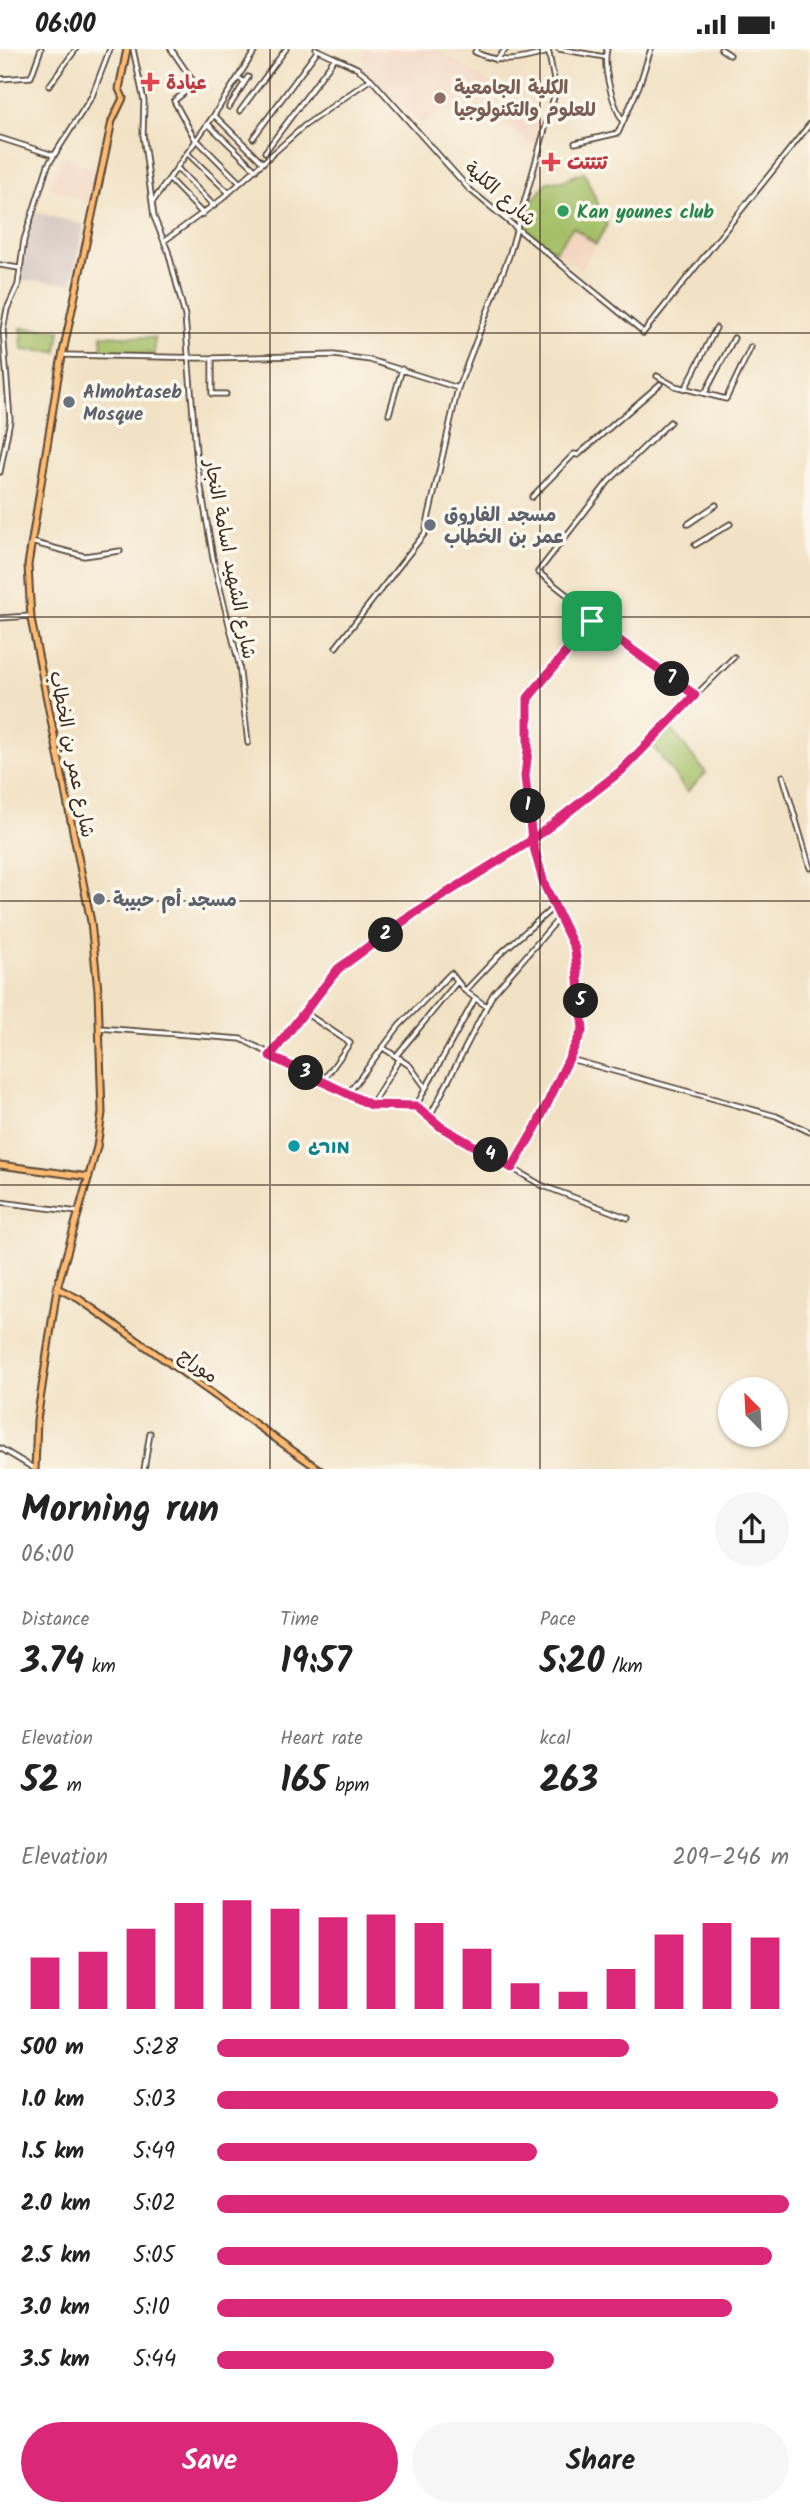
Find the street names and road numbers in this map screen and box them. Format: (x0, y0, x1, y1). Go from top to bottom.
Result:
street label: شارع الكلية (457, 155, 542, 234)
street label: شارع الشهيد اسامة النجار (195, 455, 263, 662)
street label: شارع عمر بن الخطاب (40, 668, 102, 840)
street label: موراج (171, 1342, 224, 1392)

